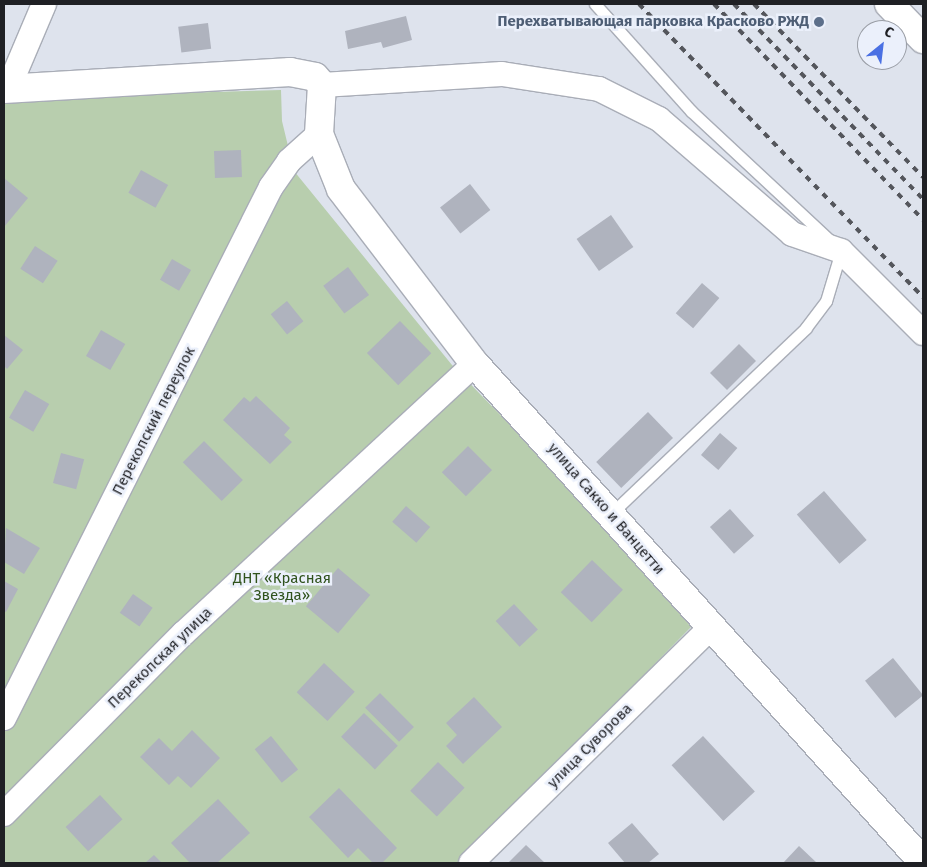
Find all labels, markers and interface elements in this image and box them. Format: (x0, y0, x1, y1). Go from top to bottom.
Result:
place label: Перехватывающая парковка Красково РЖД (498, 13, 809, 31)
marker: Перехватывающая парковка Красково РЖД (813, 16, 825, 28)
north arrow (857, 20, 907, 70)
text: С (881, 23, 897, 42)
street label: Перекопский переулок (109, 344, 199, 498)
street label: улица Сакко и Ванцетти (544, 439, 668, 579)
park label: ДНТ «Красная Звезда» (233, 569, 331, 604)
street label: Перекопская улица (104, 604, 216, 712)
street label: улица Суворова (544, 700, 636, 792)

